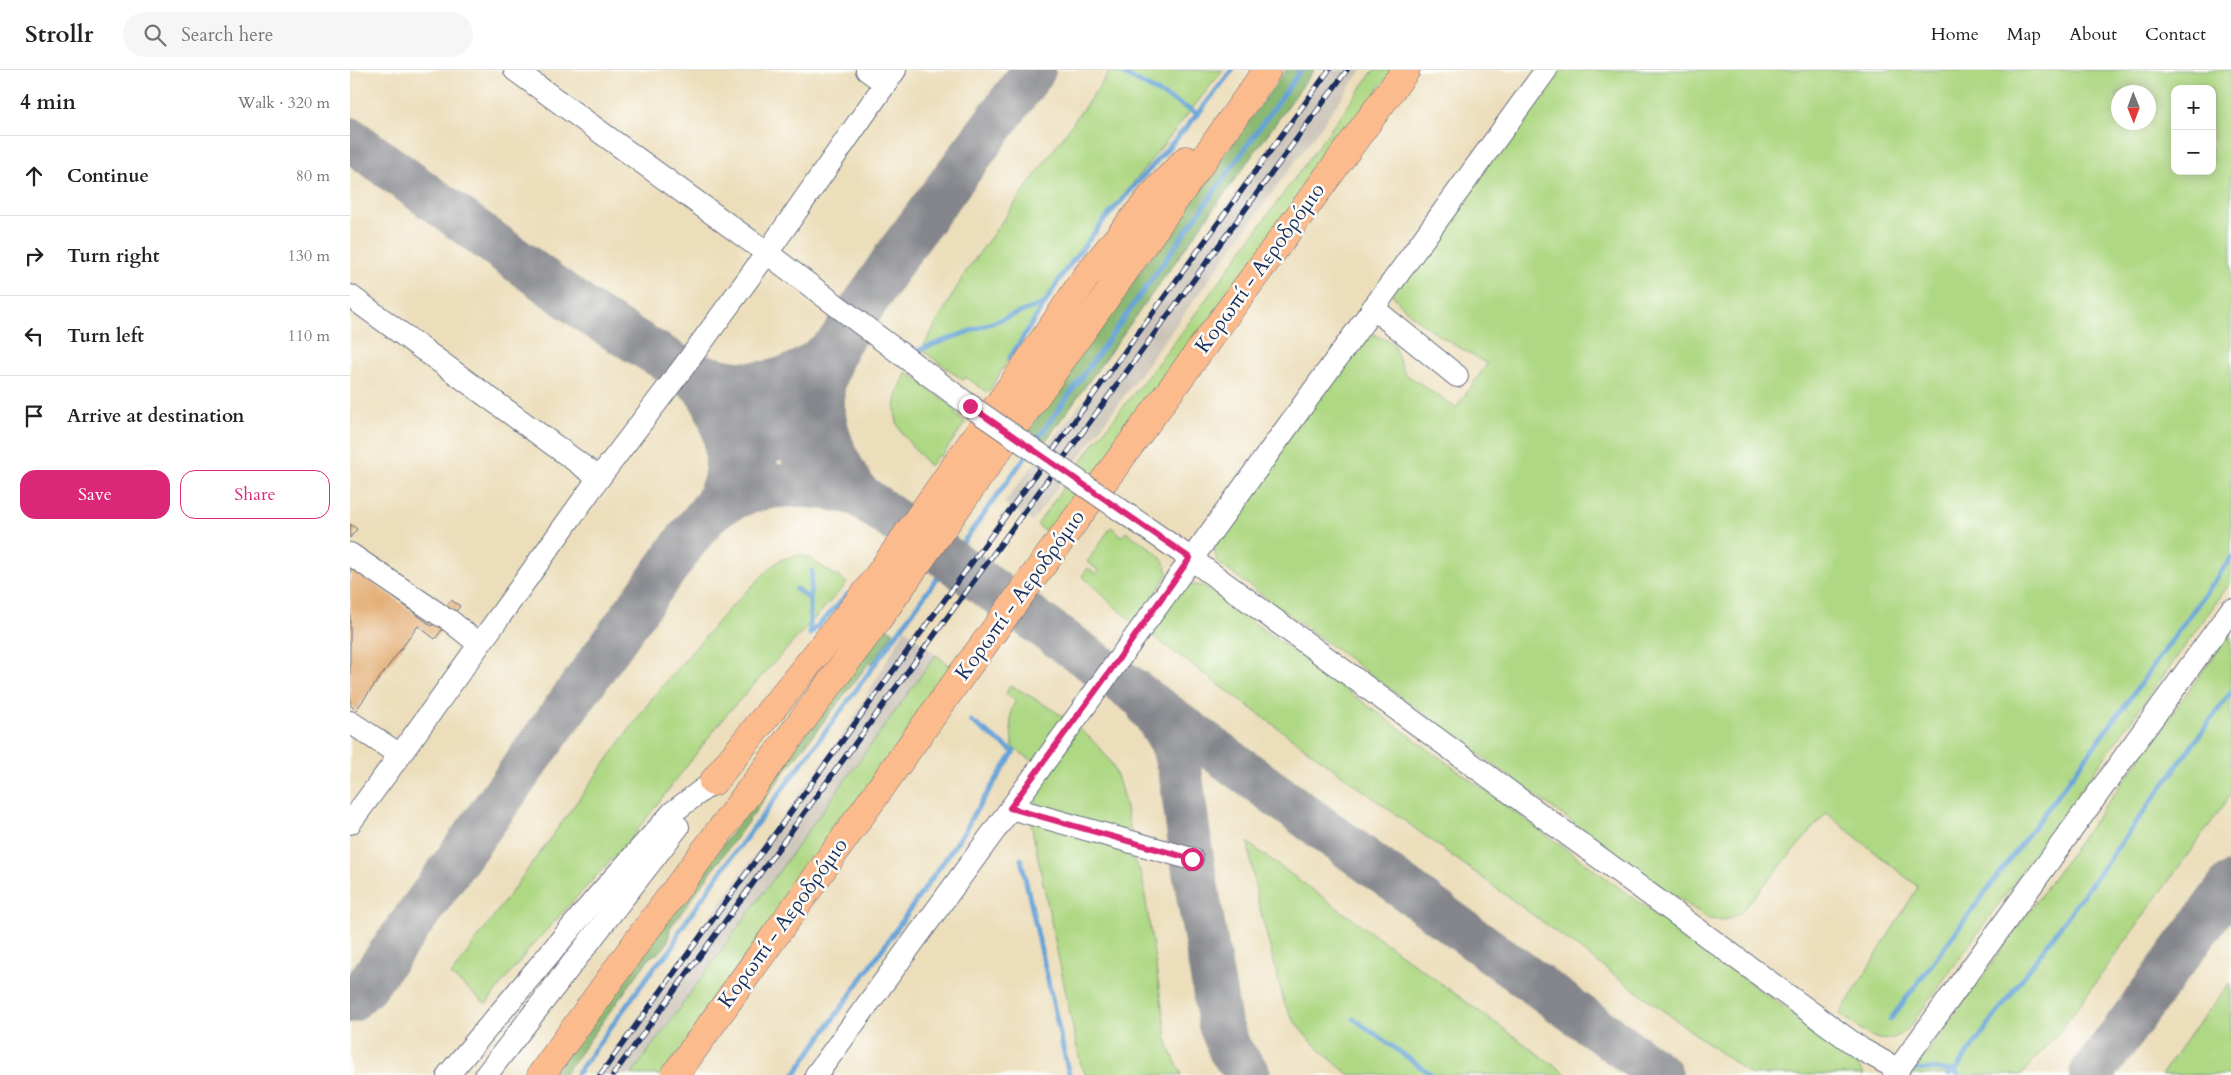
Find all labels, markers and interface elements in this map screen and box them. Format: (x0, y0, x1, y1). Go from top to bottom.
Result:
search box (123, 12, 473, 57)
text: Strollr (25, 18, 93, 51)
icon: search (141, 21, 169, 49)
text: Search here (181, 22, 273, 48)
text: Home (1931, 22, 1979, 47)
text: Map (2007, 22, 2041, 47)
text: About (2069, 22, 2117, 47)
text: Contact (2145, 22, 2206, 47)
north arrow (2111, 85, 2156, 130)
map controls (2171, 85, 2216, 175)
button: + (2171, 85, 2216, 130)
text: 4 min (20, 88, 76, 117)
text: Walk · 320 m (238, 92, 330, 114)
button: − (2171, 130, 2216, 175)
icon: ahead (20, 162, 48, 190)
text: Continue (67, 163, 149, 189)
text: 80 m (296, 165, 330, 187)
street label: Κορωπί - Αεροδρόμιο (1188, 177, 1332, 359)
icon: right (20, 242, 48, 270)
text: Turn right (67, 243, 159, 269)
text: 130 m (288, 245, 330, 267)
icon: left (20, 322, 48, 350)
text: Turn left (67, 323, 144, 349)
text: 110 m (288, 325, 330, 347)
route end (959, 395, 982, 418)
icon: arrive (20, 402, 48, 430)
text: Arrive at destination (67, 403, 244, 429)
button: Save (20, 470, 170, 519)
button: Share (180, 470, 330, 519)
street label: Κορωπί - Αεροδρόμιο (948, 504, 1092, 686)
street label: Κορωπί - Αεροδρόμιο (711, 832, 855, 1014)
route start (1181, 848, 1204, 871)

